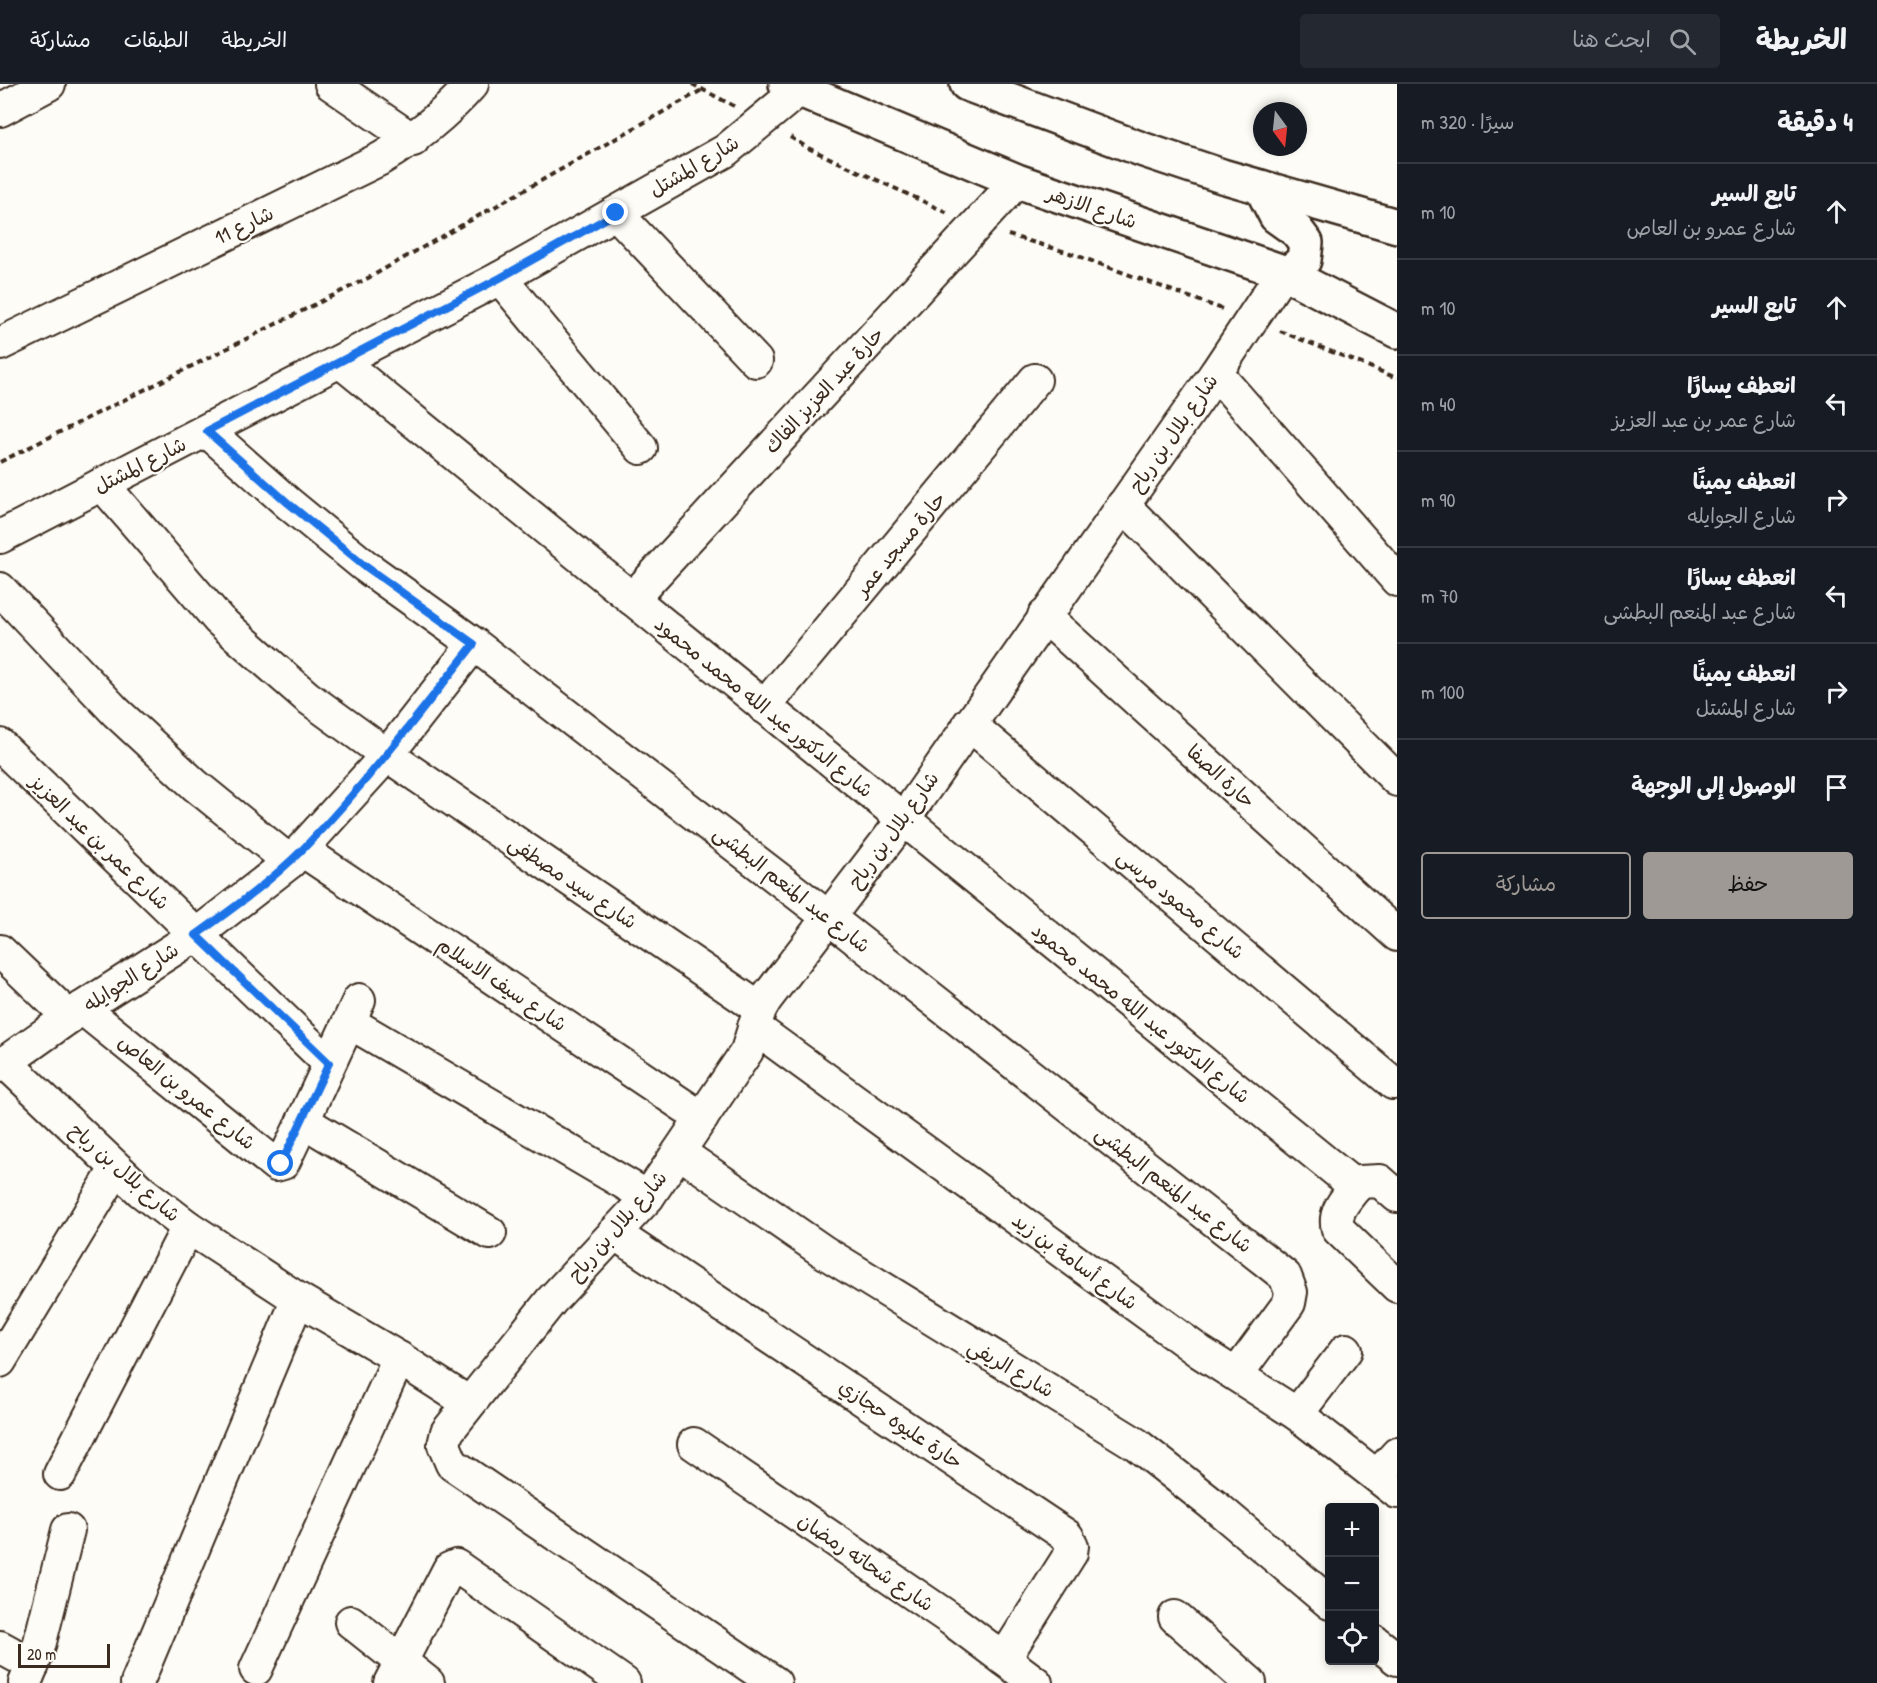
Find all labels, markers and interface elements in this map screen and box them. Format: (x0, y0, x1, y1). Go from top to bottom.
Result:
search box (1300, 14, 1720, 68)
text: الخريطة (1756, 20, 1847, 58)
text: ابحث هنا (1572, 24, 1651, 54)
text: مشاركة (30, 25, 91, 54)
text: الطبقات (124, 25, 189, 54)
text: الخريطة (222, 25, 287, 54)
icon: search (1666, 25, 1699, 58)
north arrow (1253, 102, 1307, 156)
text: 4 دقيقة (1777, 104, 1853, 139)
text: سيرًا · 320 m (1421, 108, 1515, 135)
street label: شارع المشتل (644, 128, 744, 204)
street label: شارع الازهر (1041, 178, 1141, 235)
text: تابع السير (1713, 178, 1796, 208)
icon: ahead (1820, 195, 1853, 228)
text: 10 m (1421, 198, 1455, 225)
street label: شارع 11 (210, 199, 278, 251)
route end (602, 199, 628, 225)
text: شارع عمرو بن العاص (1627, 214, 1796, 241)
text: تابع السير (1713, 290, 1796, 320)
icon: ahead (1820, 291, 1853, 324)
text: 10 m (1421, 294, 1455, 321)
street label: حارة عبد العزيز الفاك (758, 320, 890, 459)
street label: شارع بلال بن رباح (1122, 368, 1224, 498)
text: انعطف يسارًا (1687, 370, 1796, 400)
icon: left (1820, 387, 1853, 420)
text: 40 m (1421, 390, 1456, 417)
text: شارع عمر بن عبد العزيز (1612, 406, 1796, 433)
street label: شارع المشتل (89, 430, 191, 500)
text: انعطف يمينًا (1693, 466, 1796, 496)
icon: right (1820, 483, 1853, 516)
street label: حارة مسجد عمر (847, 486, 951, 603)
text: 90 m (1421, 486, 1456, 513)
text: شارع الجوايله (1687, 502, 1796, 529)
text: انعطف يسارًا (1687, 562, 1796, 592)
icon: left (1820, 579, 1853, 612)
text: 70 m (1421, 582, 1458, 609)
text: شارع عبد المنعم البطشى (1604, 598, 1796, 625)
street label: شارع الدكتور عبد الله محمد محمود (649, 610, 879, 804)
text: انعطف يمينًا (1693, 658, 1796, 688)
icon: right (1820, 675, 1853, 708)
text: 100 m (1421, 678, 1464, 705)
text: شارع المشتل (1696, 694, 1796, 721)
street label: حارة الصفا (1181, 738, 1262, 814)
street label: شارع بلال بن رباح (841, 766, 945, 894)
street label: شارع عمر بن عبد العزيز (23, 767, 176, 916)
text: الوصول إلى الوجهة (1631, 770, 1796, 800)
icon: arrive (1820, 771, 1853, 804)
street label: شارع عبد المنعم البطشى (707, 819, 876, 960)
street label: شارع سيد مصطفى (503, 829, 643, 935)
street label: شارع محمود مرسى (1111, 842, 1251, 966)
button: مشاركة (1421, 852, 1631, 919)
button: حفظ (1643, 852, 1853, 919)
street label: شارع الدكتور عبد الله محمد محمود (1026, 916, 1256, 1110)
street label: شارع سيف الاسلام (431, 930, 573, 1039)
street label: شارع الجوايله (78, 936, 184, 1018)
street label: شارع عمرو بن العاص (112, 1028, 262, 1156)
street label: شارع بلال بن رباح (63, 1116, 187, 1228)
street label: شارع عبد المنعم البطشى (1089, 1119, 1258, 1260)
route start (267, 1150, 293, 1176)
street label: شارع بلال بن رباح (561, 1164, 673, 1288)
street label: شارع أسامة بن زيد (1006, 1206, 1144, 1316)
street label: شارع الريفي (961, 1332, 1059, 1407)
street label: حارة عليوه حجازي (833, 1372, 968, 1477)
map controls (1325, 1503, 1379, 1665)
button: + (1325, 1503, 1379, 1557)
street label: شارع شحاته رمضان (792, 1506, 940, 1618)
button: − (1325, 1557, 1379, 1611)
button: locate (1325, 1611, 1379, 1665)
scale bar (18, 1641, 110, 1668)
text: 20 m (27, 1643, 56, 1665)

